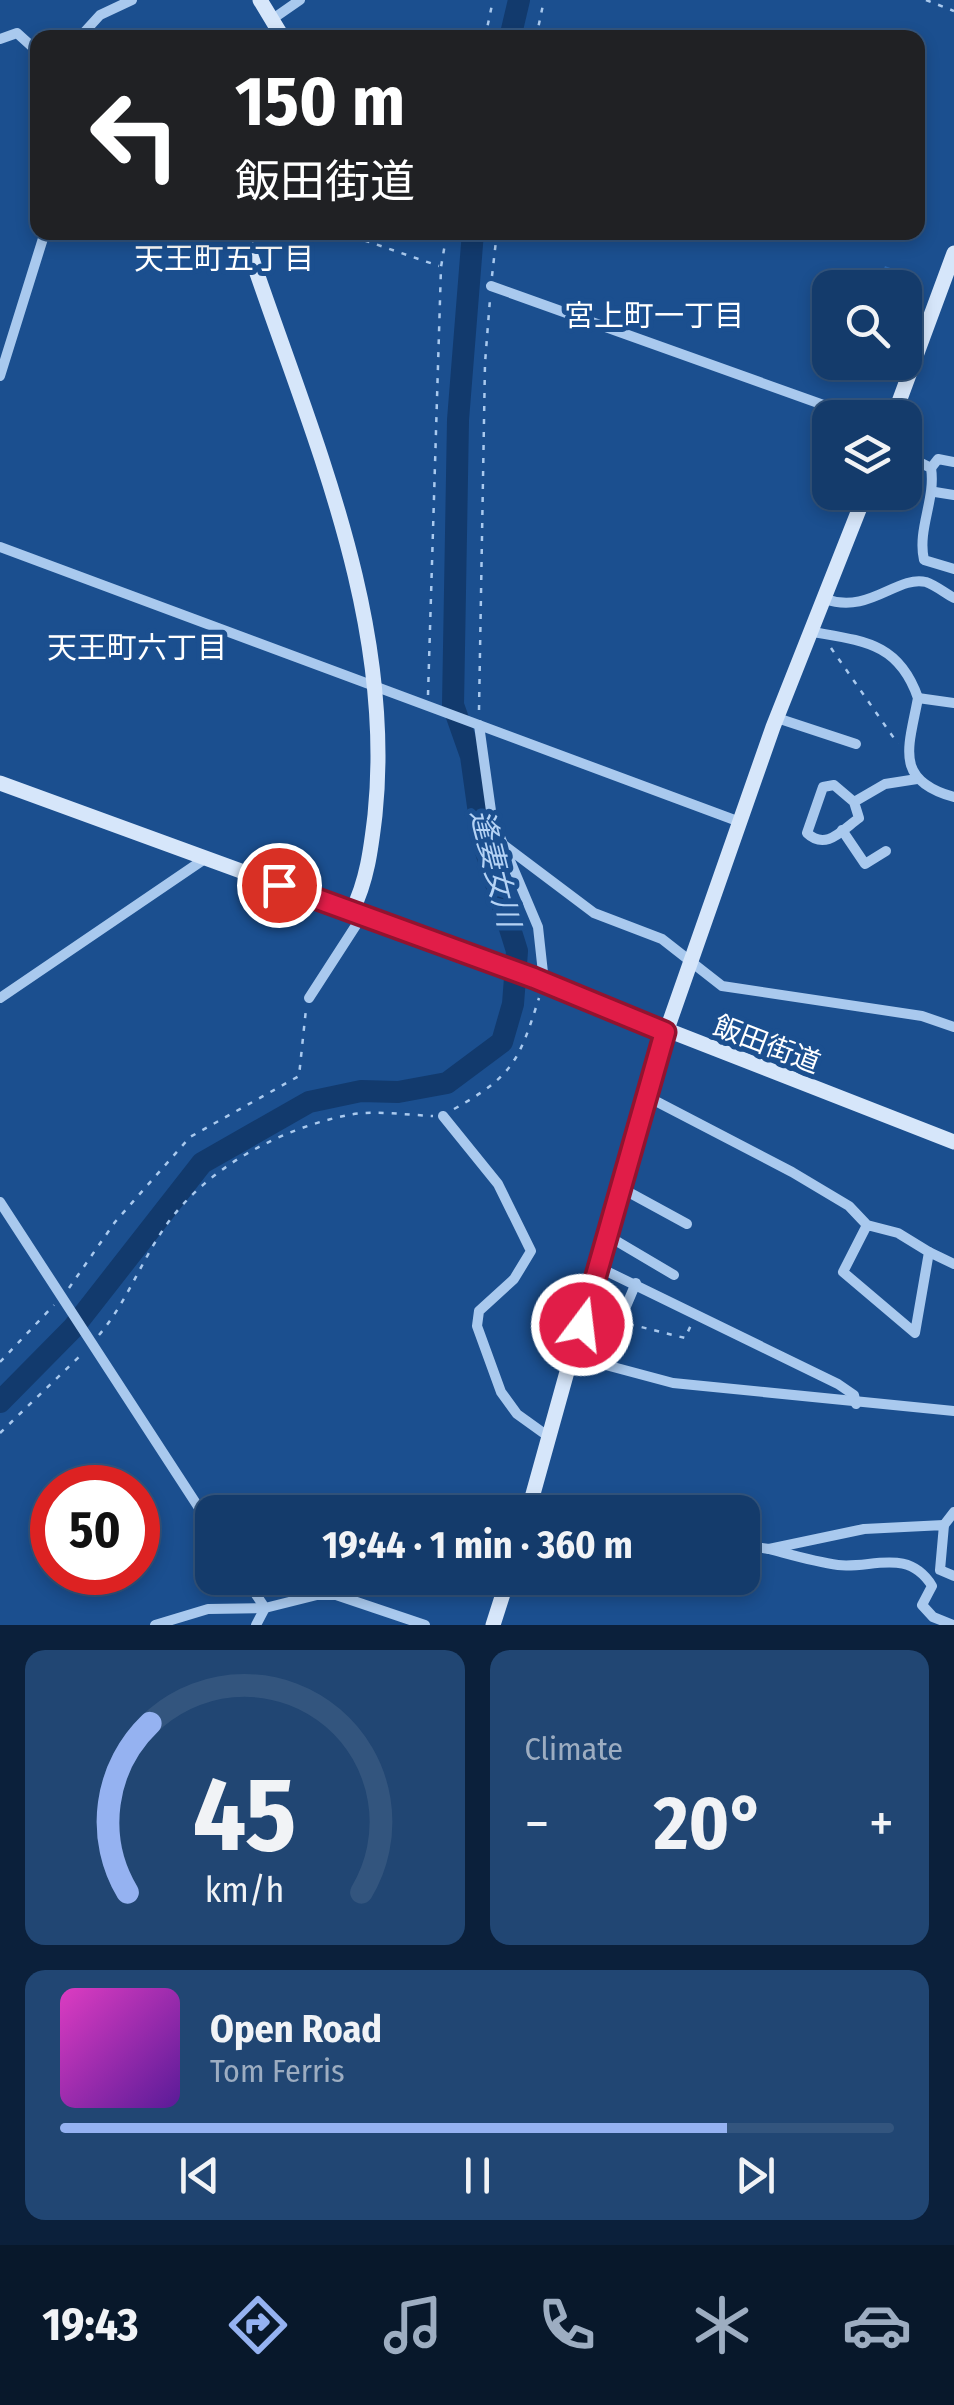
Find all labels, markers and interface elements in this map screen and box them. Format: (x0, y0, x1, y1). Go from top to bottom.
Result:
text: 150 m (235, 60, 405, 144)
icon: left (70, 70, 200, 200)
text: 飯田街道 (235, 155, 415, 209)
district label: 天王町五丁目 (134, 241, 314, 277)
map controls (812, 270, 922, 510)
button: search (812, 270, 922, 380)
district label: 宮上町一丁目 (564, 298, 744, 334)
button: layers (812, 400, 922, 510)
district label: 天王町六丁目 (47, 630, 227, 666)
water label: 逢妻女川 (463, 805, 528, 933)
pin (237, 843, 322, 928)
icon: arrive (252, 858, 307, 913)
street label: 飯田街道 (709, 1009, 825, 1080)
position arrow (530, 1273, 634, 1377)
speed limit sign: 50 (30, 1465, 160, 1595)
text: 19:44 · 1 min · 360 m (322, 1522, 633, 1568)
text: Climate (525, 1730, 623, 1768)
text: 45 (193, 1753, 296, 1878)
text: 20° (654, 1779, 765, 1869)
text: − (525, 1791, 549, 1857)
text: + (869, 1791, 894, 1857)
text: km/h (205, 1869, 285, 1911)
text: Open Road (210, 2006, 382, 2052)
text: Tom Ferris (210, 2052, 345, 2090)
icon: previous (172, 2148, 227, 2203)
icon: pause (450, 2148, 505, 2203)
icon: next (728, 2148, 783, 2203)
icon: directions (223, 2290, 293, 2360)
icon: music (378, 2290, 448, 2360)
icon: phone (532, 2290, 602, 2360)
icon: climate (687, 2290, 757, 2360)
icon: car (842, 2290, 912, 2360)
text: 19:43 (42, 2298, 139, 2352)

